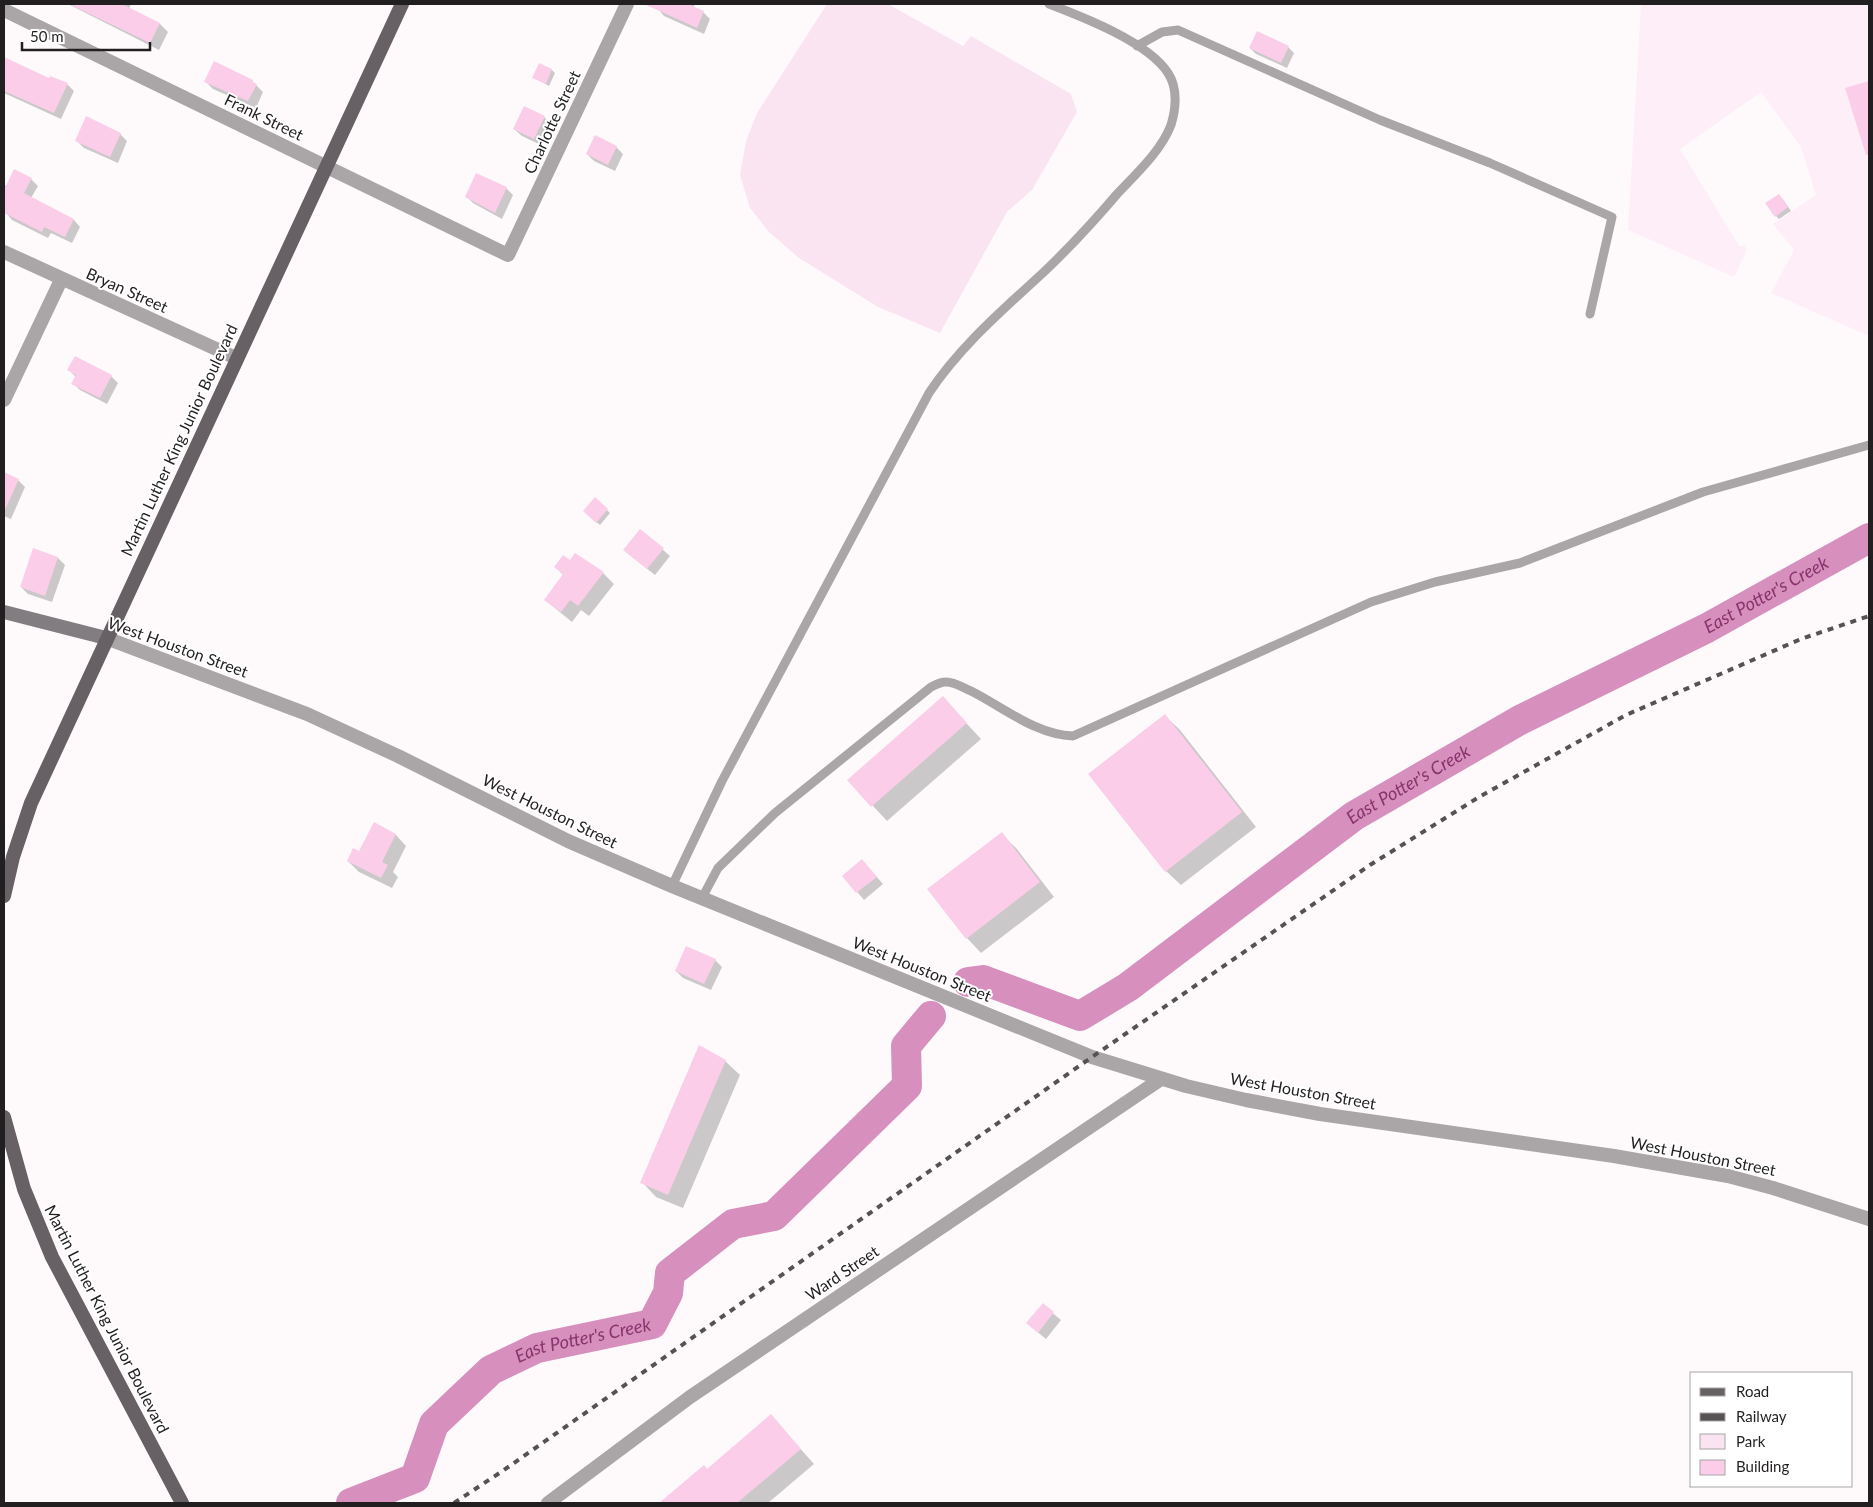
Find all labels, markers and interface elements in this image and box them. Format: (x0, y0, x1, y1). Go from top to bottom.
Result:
scale bar (22, 20, 150, 52)
text: 50 m (30, 27, 64, 45)
street label: Charlotte Street (519, 67, 584, 176)
street label: Frank Street (222, 89, 307, 144)
street label: Bryan Street (84, 263, 171, 316)
street label: Martin Luther King Junior Boulevard (116, 321, 241, 559)
water label: East Potter's Creek (1700, 551, 1832, 638)
street label: West Houston Street (106, 612, 251, 681)
water label: East Potter's Creek (1341, 739, 1474, 828)
street label: West Houston Street (480, 770, 621, 852)
street label: West Houston Street (850, 932, 994, 1005)
street label: West Houston Street (1229, 1068, 1378, 1113)
street label: West Houston Street (1629, 1132, 1778, 1179)
street label: Martin Luther King Junior Boulevard (41, 1201, 173, 1436)
street label: Ward Street (801, 1241, 882, 1304)
water label: East Potter's Creek (511, 1312, 653, 1367)
legend (1690, 1372, 1853, 1487)
text: Road (1736, 1382, 1769, 1400)
text: Railway (1736, 1407, 1787, 1425)
text: Park (1736, 1432, 1766, 1450)
text: Building (1736, 1457, 1789, 1475)

